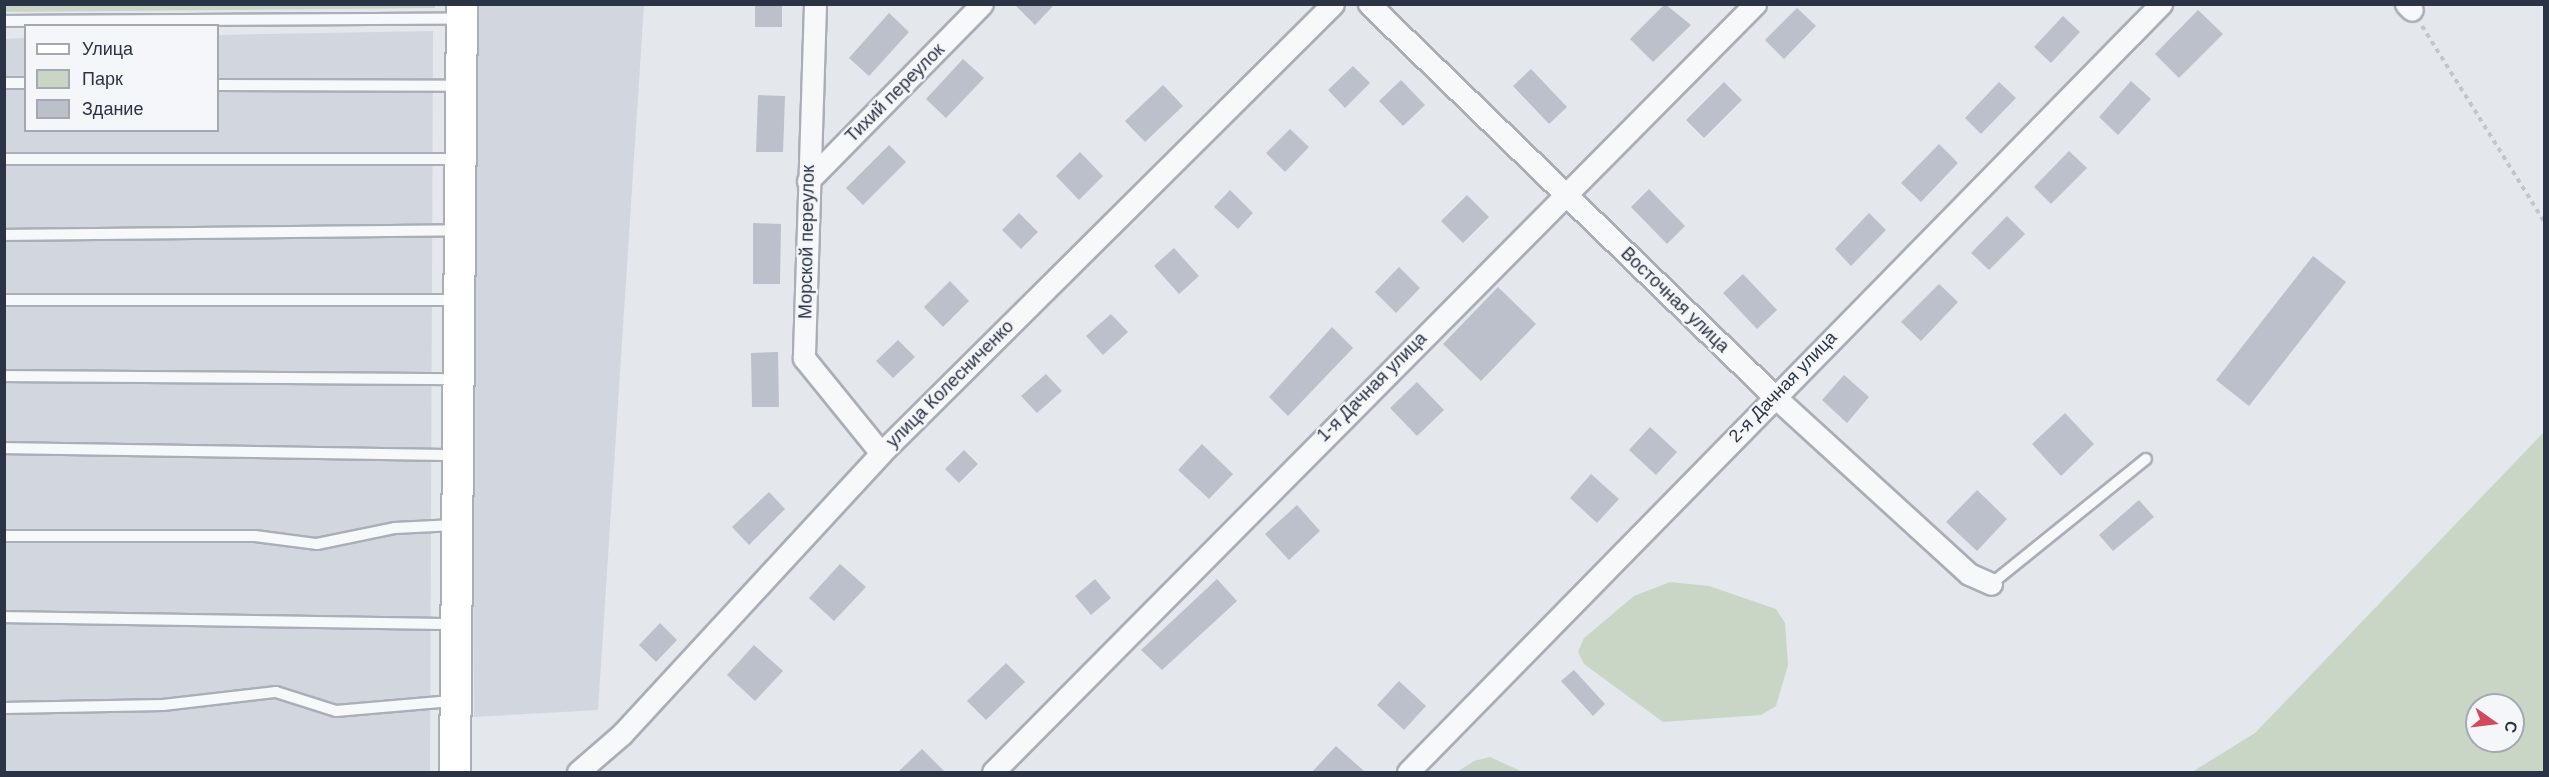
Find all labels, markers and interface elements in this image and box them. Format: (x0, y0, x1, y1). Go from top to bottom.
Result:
legend (24, 24, 219, 132)
text: Улица (82, 39, 133, 59)
street label: Тихий переулок (841, 39, 949, 147)
text: Парк (82, 69, 123, 89)
text: Здание (82, 99, 143, 119)
street label: Морской переулок (795, 165, 819, 319)
street label: Восточная улица (1616, 243, 1734, 357)
street label: улица Колесниченко (882, 316, 1018, 452)
street label: 2-я Дачная улица (1724, 327, 1842, 447)
street label: 1-я Дачная улица (1313, 328, 1431, 446)
north arrow (2465, 693, 2525, 753)
text: С (2501, 719, 2521, 735)

